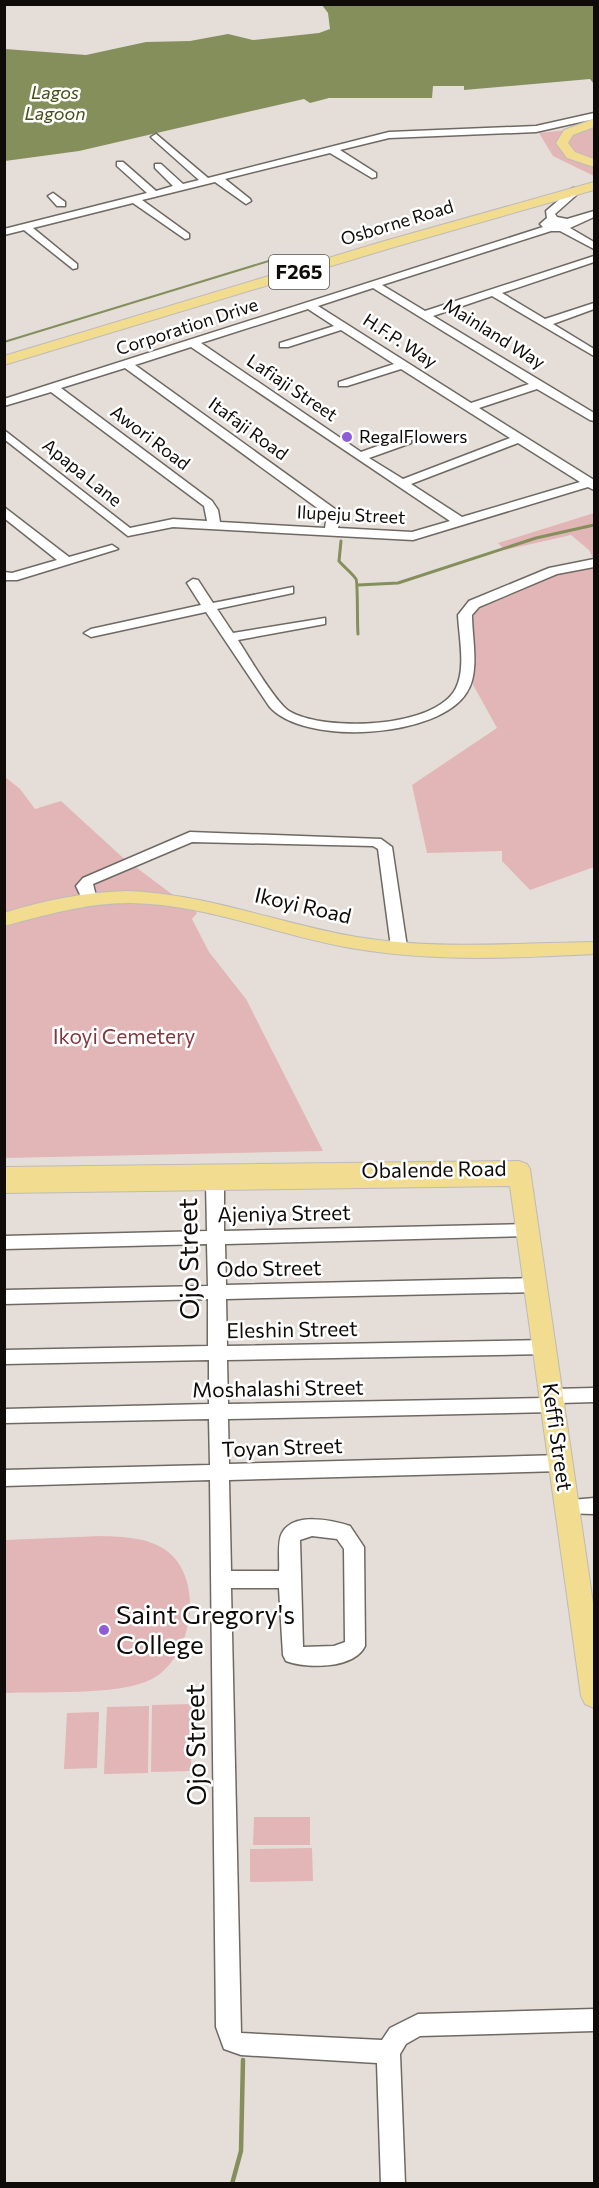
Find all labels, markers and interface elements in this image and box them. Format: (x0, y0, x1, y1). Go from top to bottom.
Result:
water label: Lagos Lagoon (24, 81, 86, 124)
street label: Osborne Road (338, 194, 456, 250)
road number: F265 (269, 255, 329, 289)
street label: Corporation Drive (113, 293, 261, 359)
street label: Mainland Way (440, 293, 549, 373)
street label: H.F.P. Way (359, 308, 442, 372)
street label: Lafiaji Street (243, 349, 342, 425)
street label: Itafaji Road (205, 392, 293, 464)
street label: Awori Road (106, 400, 195, 474)
place label: RegalFlowers (359, 425, 468, 447)
marker: RegalFlowers (340, 430, 354, 444)
street label: Apapa Lane (39, 434, 127, 511)
street label: Ilupeju Street (296, 500, 406, 528)
street label: Ikoyi Road (253, 881, 354, 928)
park label: Ikoyi Cemetery (53, 1023, 195, 1048)
street label: Obalende Road (361, 1155, 507, 1182)
street label: Ojo Street (171, 1198, 204, 1320)
street label: Ajeniya Street (217, 1199, 351, 1226)
street label: Odo Street (216, 1254, 322, 1281)
street label: Eleshin Street (226, 1315, 358, 1342)
street label: Moshalashi Street (192, 1374, 364, 1401)
street label: Keffi Street (539, 1381, 578, 1493)
street label: Toyan Street (221, 1432, 343, 1461)
place label: Saint Gregory's College (116, 1598, 295, 1659)
marker: Saint Gregory's College (97, 1623, 111, 1637)
street label: Ojo Street (178, 1684, 211, 1806)

